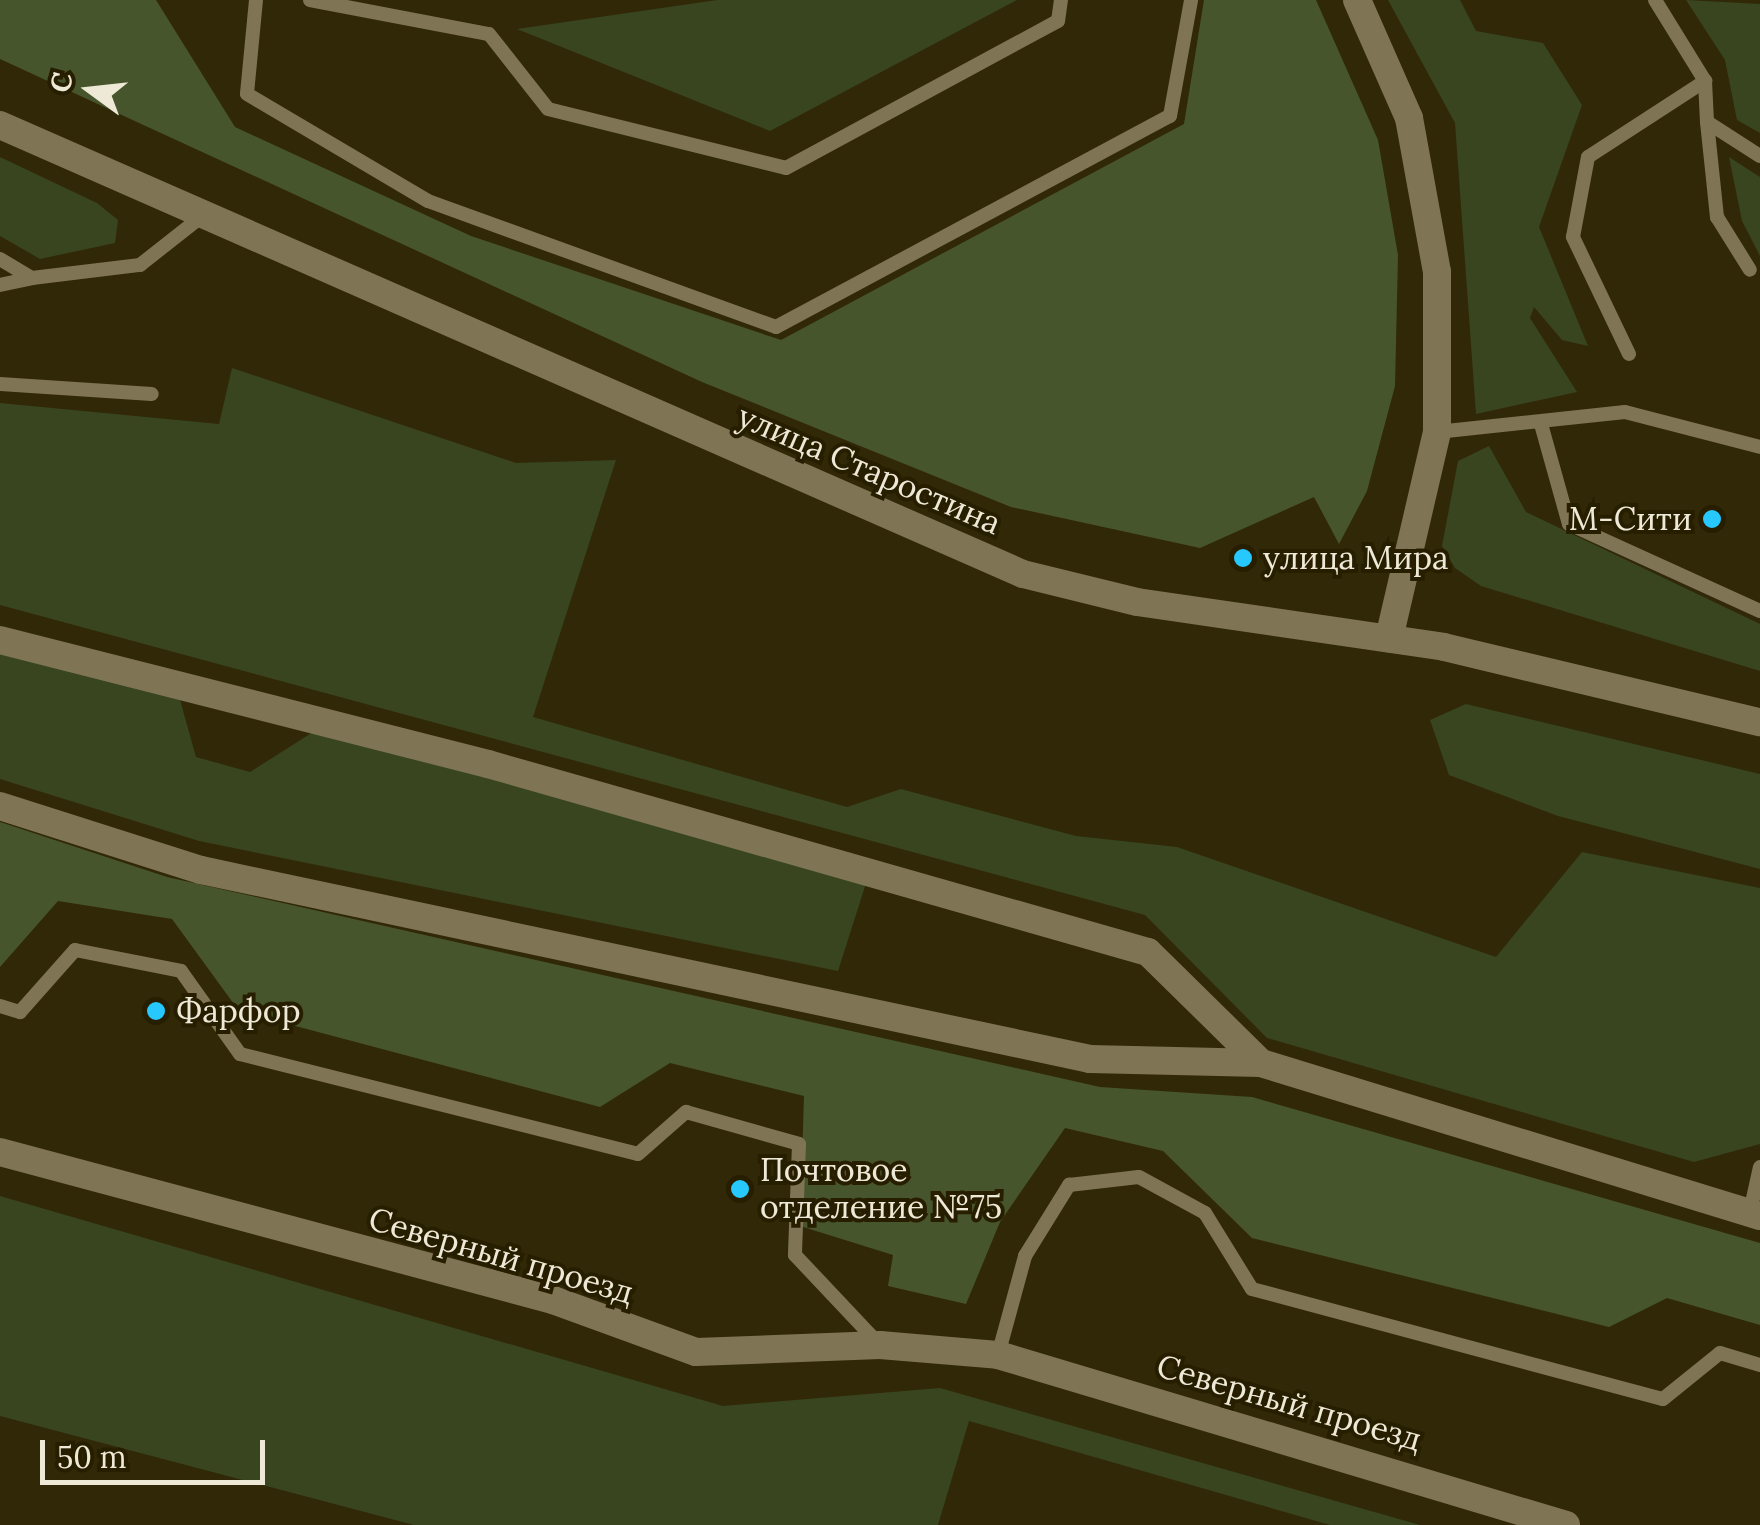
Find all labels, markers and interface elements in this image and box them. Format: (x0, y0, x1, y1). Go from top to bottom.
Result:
north arrow (40, 40, 140, 140)
text: С (41, 68, 81, 96)
street label: улица Старостина (732, 397, 1006, 543)
place label: М-Сити (1569, 500, 1692, 538)
marker: М-Сити (1701, 508, 1723, 530)
place label: улица Мира (1263, 539, 1449, 577)
marker: улица Мира (1232, 547, 1254, 569)
place label: Фарфор (176, 992, 301, 1030)
marker: Фарфор (145, 1000, 167, 1022)
place label: Почтовое отделение №75 (760, 1152, 1002, 1227)
marker: Почтовое отделение №75 (729, 1178, 751, 1200)
street label: Северный проезд (364, 1200, 638, 1312)
street label: Северный проезд (1152, 1347, 1426, 1459)
scale bar (45, 1420, 270, 1482)
text: 50 m (57, 1438, 127, 1476)

